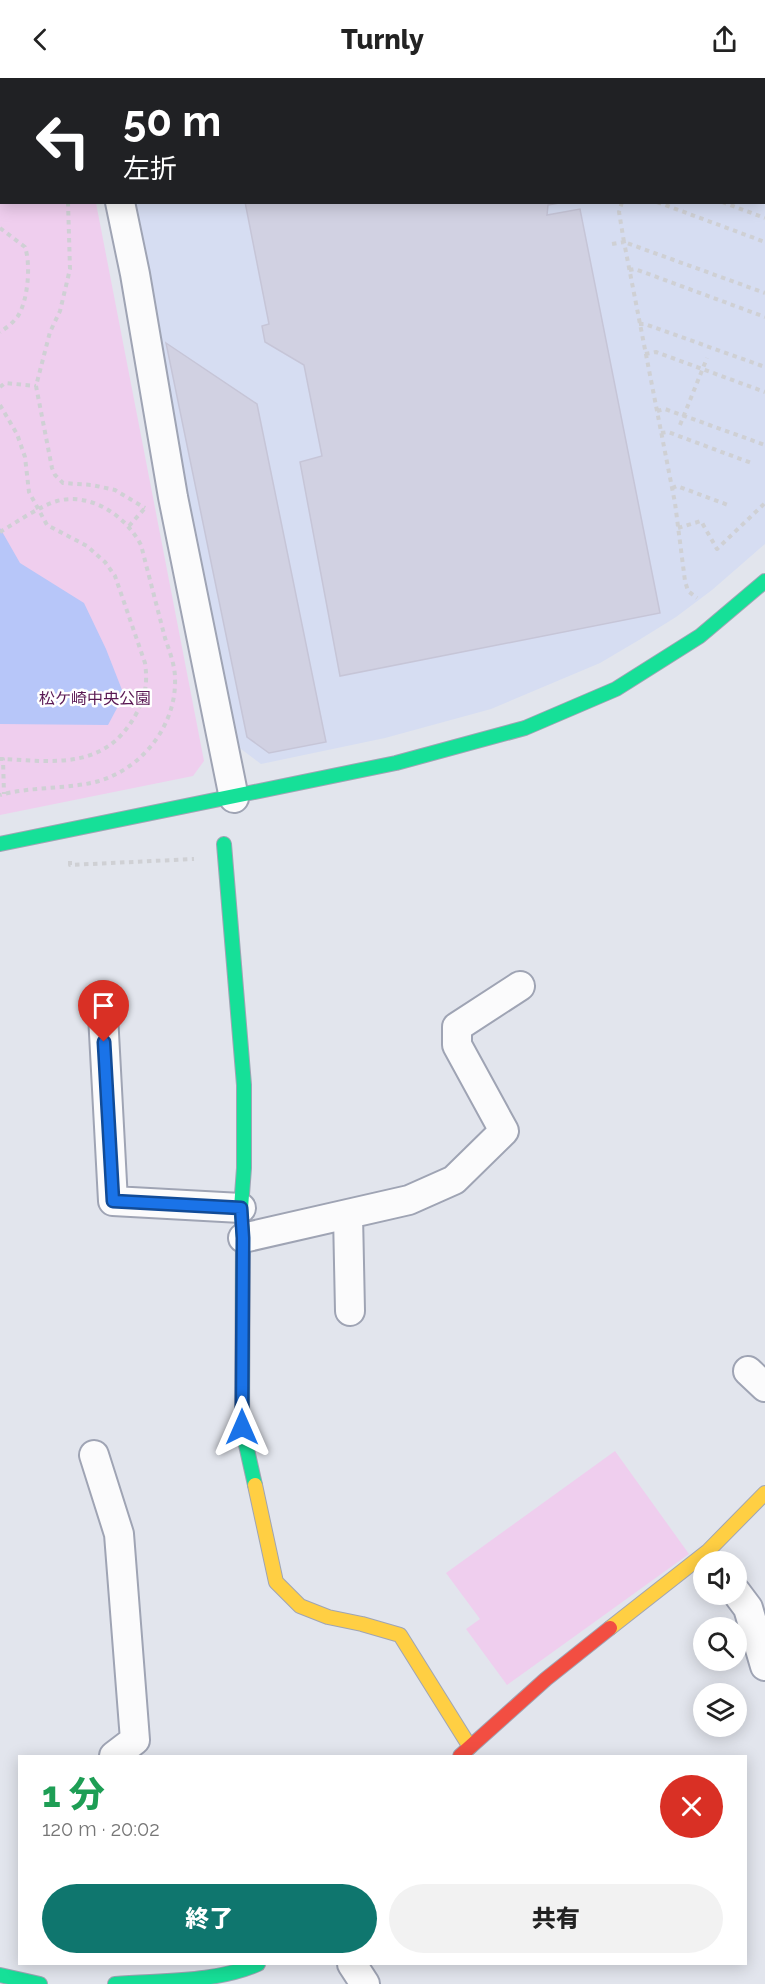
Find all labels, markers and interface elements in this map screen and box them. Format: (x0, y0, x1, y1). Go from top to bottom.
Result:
icon: back (24, 23, 57, 56)
icon: share (708, 23, 741, 56)
text: Turnly (341, 24, 424, 55)
text: 50 m (123, 97, 221, 146)
icon: left (24, 102, 102, 180)
text: 左折 (123, 153, 177, 184)
park label: 松ケ崎中央公園 (39, 689, 151, 708)
pin (78, 980, 129, 1042)
icon: arrive (87, 989, 120, 1022)
position arrow (210, 1395, 274, 1459)
map controls (693, 1551, 747, 1737)
button: sound (693, 1551, 747, 1605)
button: search (693, 1617, 747, 1671)
button: layers (693, 1683, 747, 1737)
text: 1 分 (42, 1773, 105, 1815)
button: close (660, 1775, 723, 1838)
text: 120 m · 20:02 (42, 1817, 160, 1841)
button: 終了 (42, 1884, 377, 1953)
button: 共有 (389, 1884, 723, 1953)

